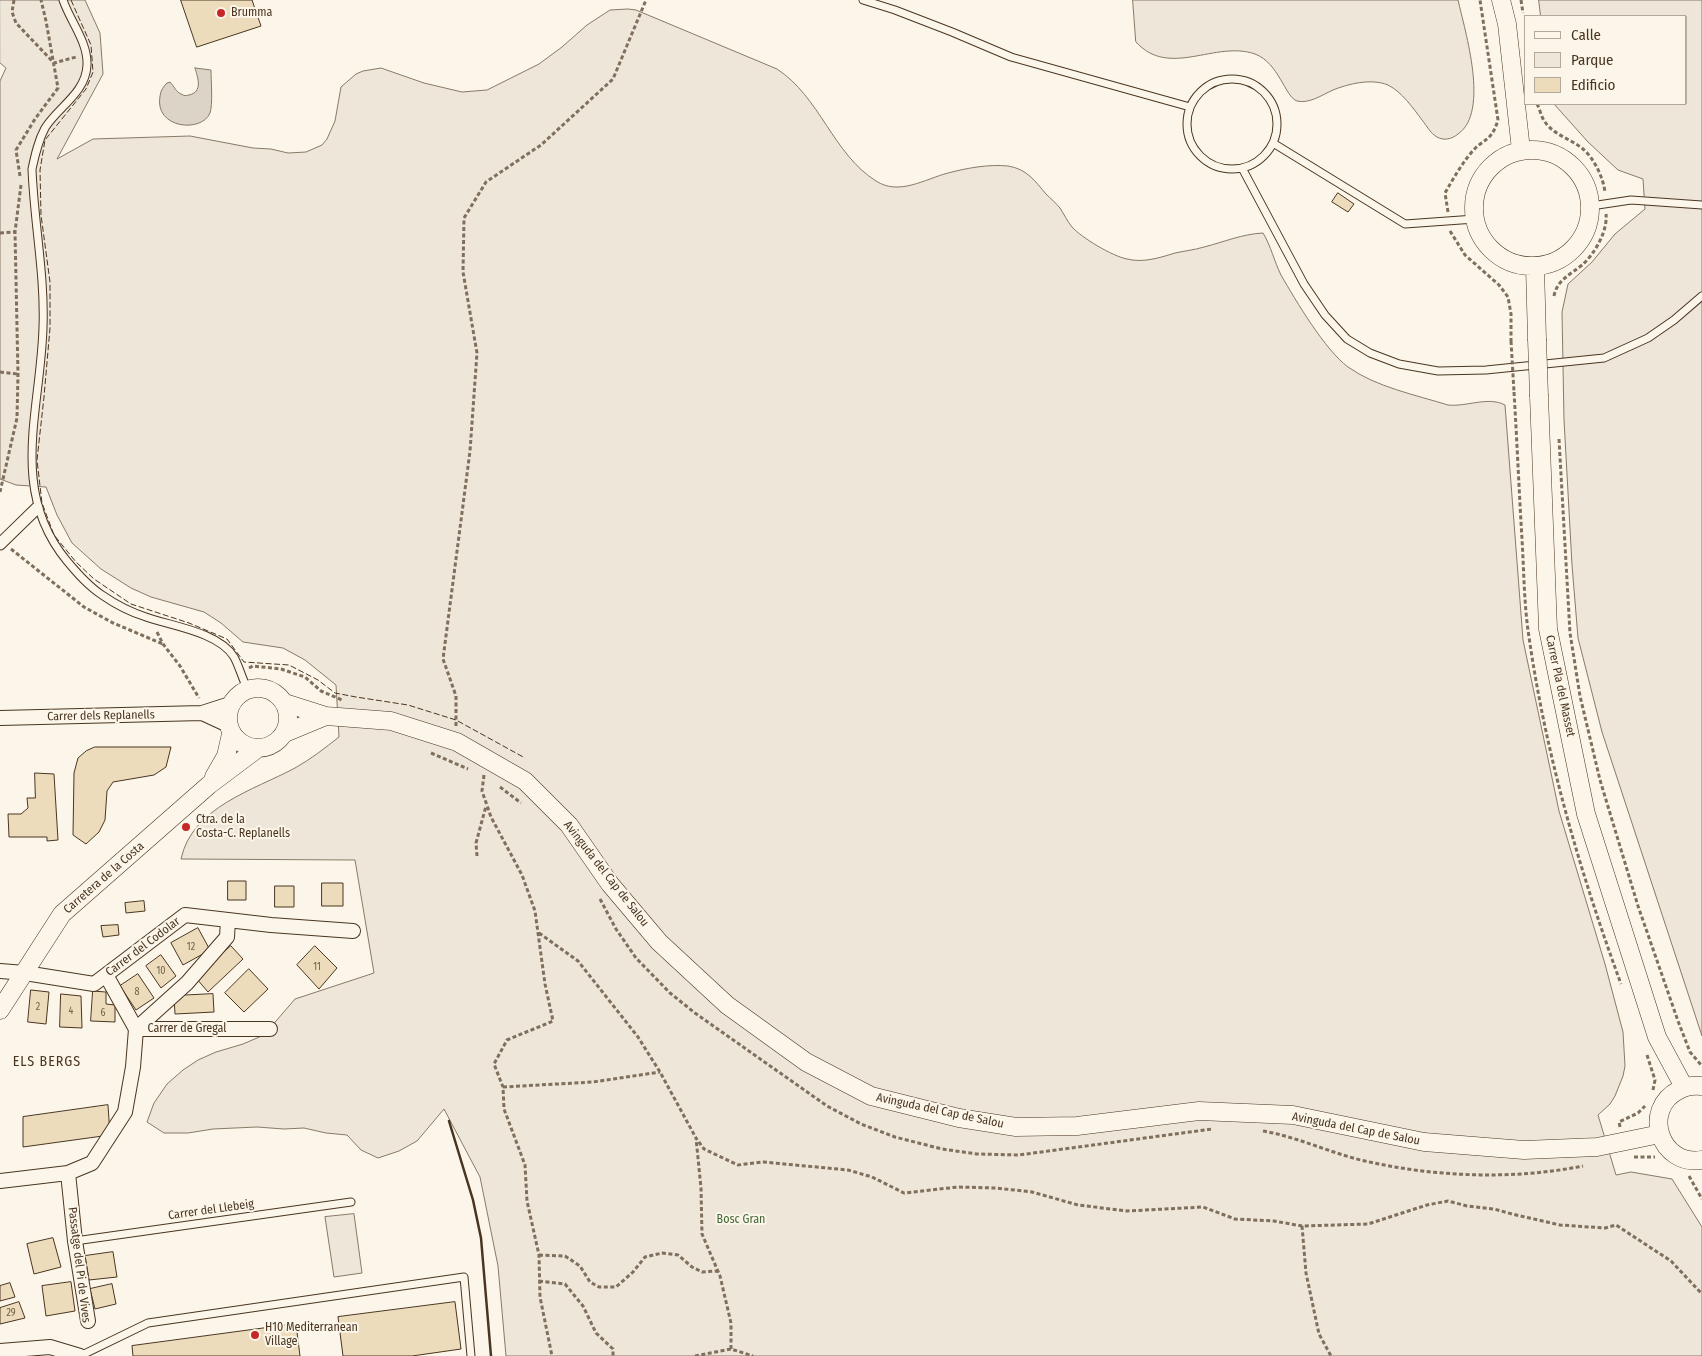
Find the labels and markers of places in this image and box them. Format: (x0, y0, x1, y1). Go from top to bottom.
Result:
place label: Brumma (231, 6, 272, 20)
marker: Brumma (215, 7, 227, 19)
place label: Ctra. de la Costa-C. Replanells (196, 813, 290, 841)
marker: Ctra. de la Costa-C. Replanells (180, 821, 192, 833)
place label: H10 Mediterranean Village (265, 1321, 358, 1349)
marker: H10 Mediterranean Village (249, 1329, 261, 1341)

